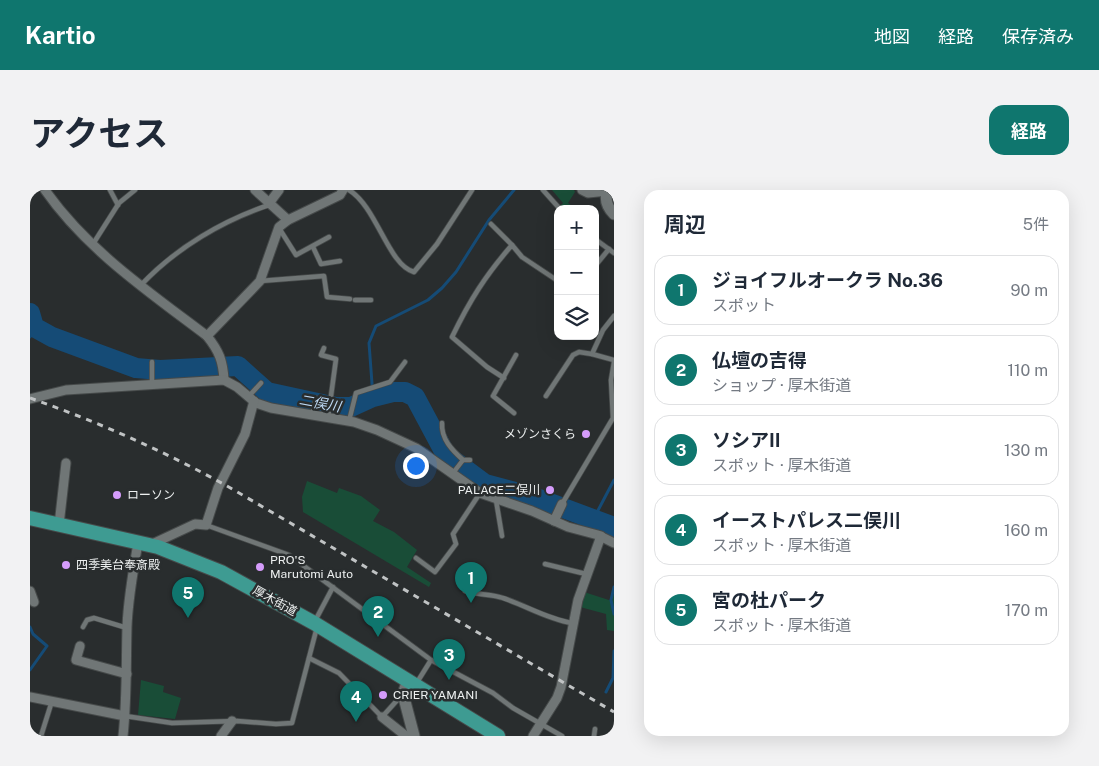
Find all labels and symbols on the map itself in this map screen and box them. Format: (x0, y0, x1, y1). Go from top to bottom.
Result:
water label: 二俣川 (298, 391, 344, 415)
place label: メゾンさくら (504, 427, 576, 441)
marker: メゾンさくら (580, 428, 592, 440)
your location (403, 453, 429, 479)
place label: PALACE二俣川 (458, 483, 540, 497)
marker: PALACE二俣川 (544, 484, 556, 496)
place label: ローソン (127, 488, 175, 502)
marker: ローソン (111, 489, 123, 501)
place label: PRO'S Marutomi Auto (270, 553, 353, 581)
place label: 四季美台奉斎殿 (76, 558, 160, 572)
marker: 四季美台奉斎殿 (60, 559, 72, 571)
marker: PRO'S Marutomi Auto (254, 561, 266, 573)
pin: 1 (455, 562, 487, 603)
pin: 5 (172, 577, 204, 618)
street label: 厚木街道 (251, 583, 299, 619)
pin: 2 (362, 596, 394, 637)
pin: 3 (433, 639, 465, 680)
pin: 4 (340, 681, 372, 722)
place label: CRIER YAMANI (393, 688, 478, 702)
marker: CRIER YAMANI (377, 689, 389, 701)

